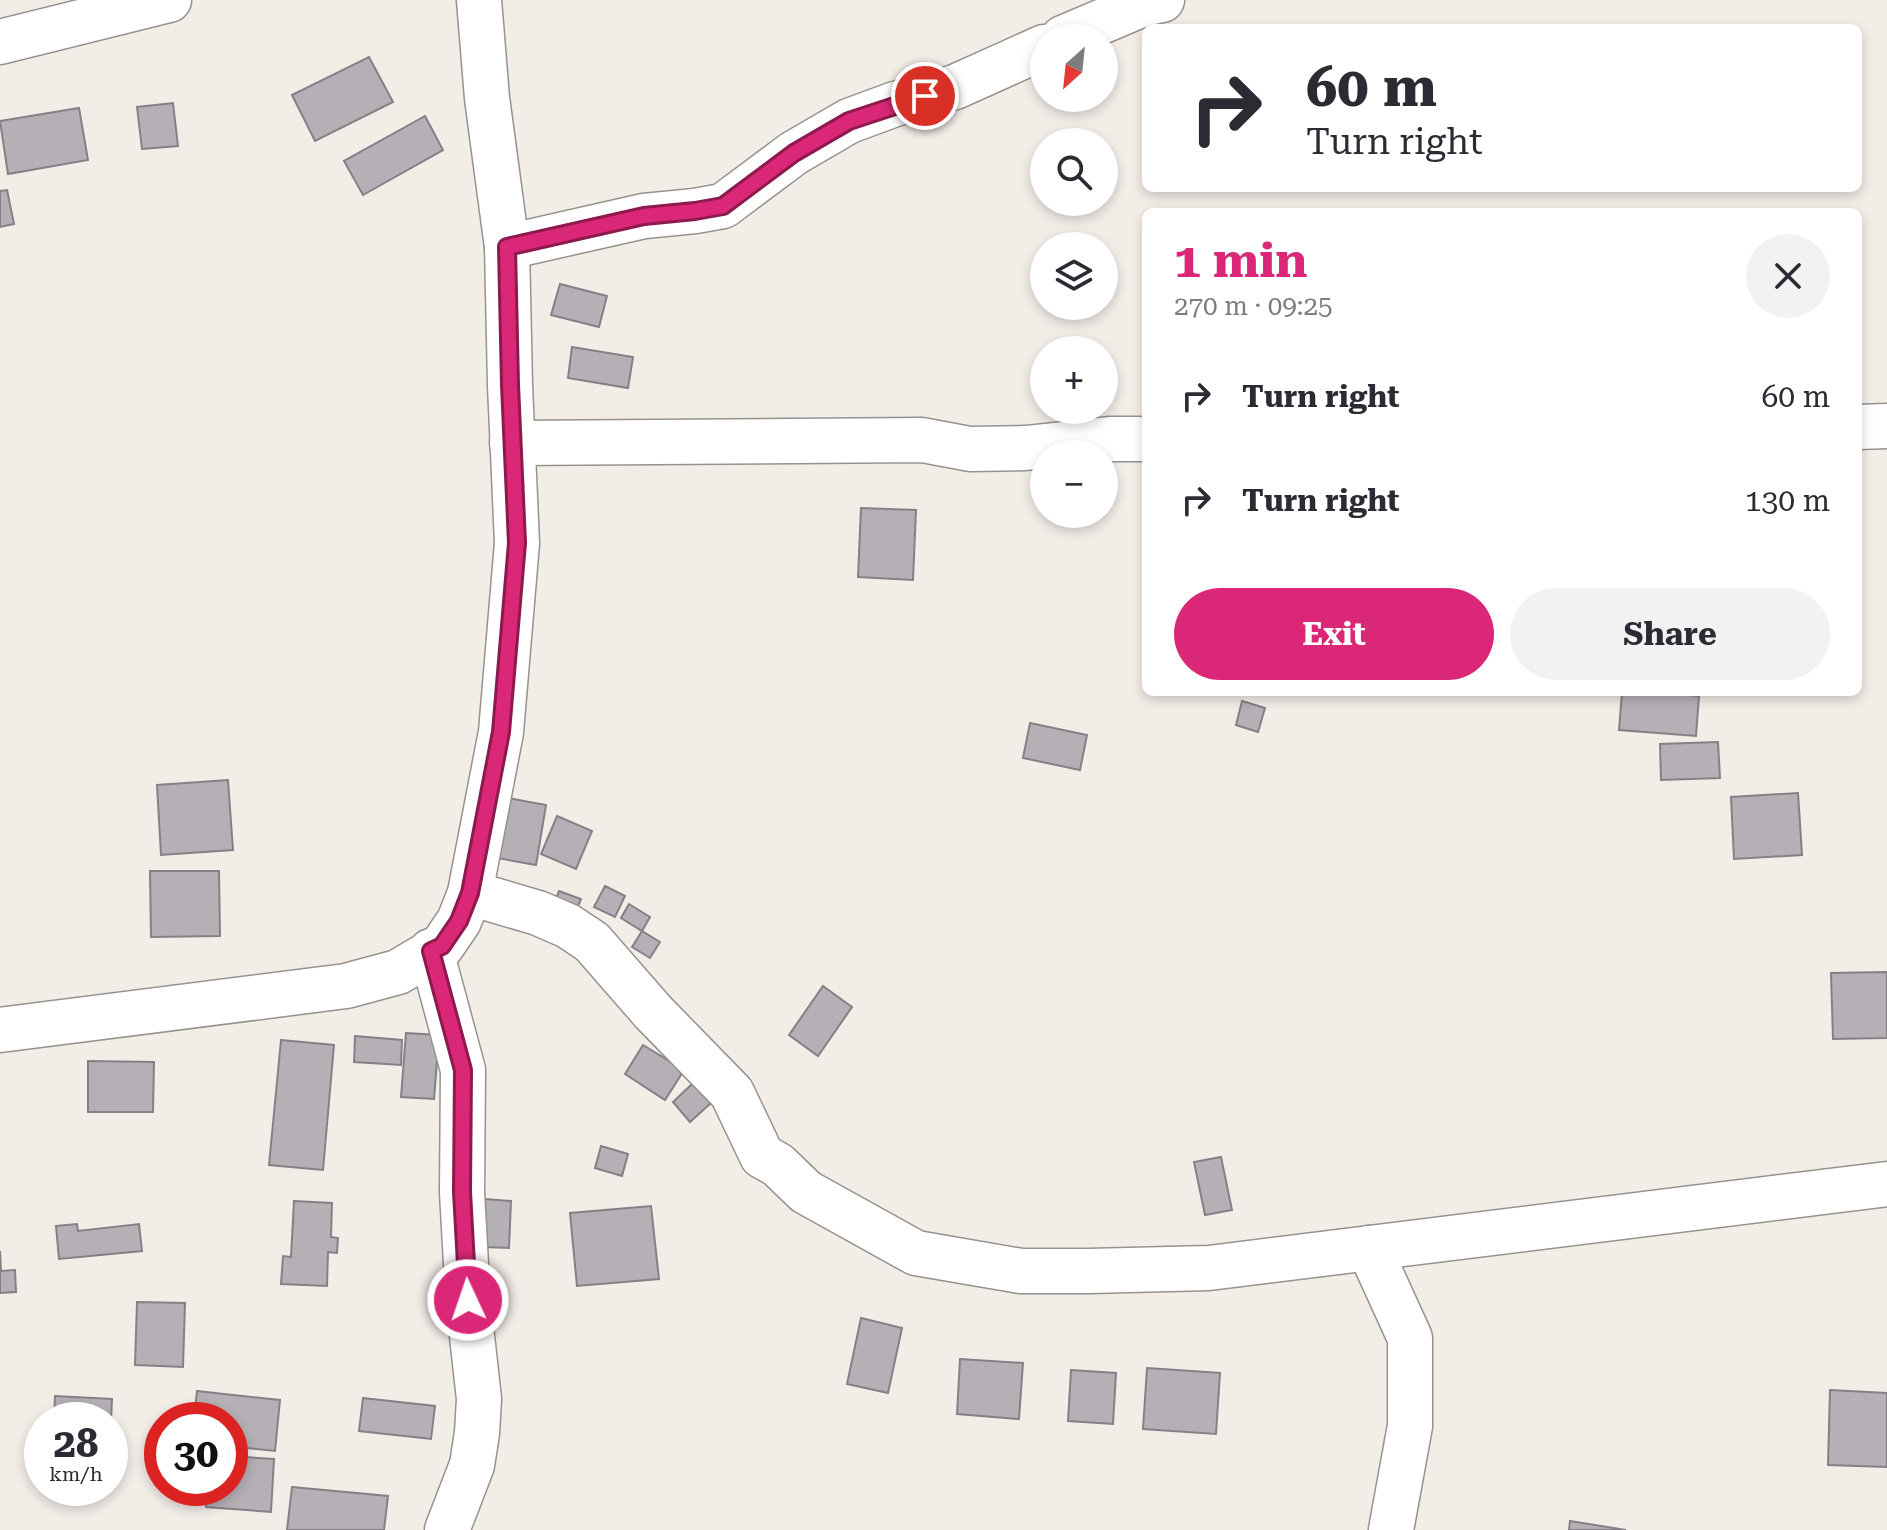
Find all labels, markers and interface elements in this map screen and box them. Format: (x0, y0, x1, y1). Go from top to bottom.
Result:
north arrow (1030, 24, 1118, 112)
map controls (1030, 24, 1118, 528)
text: 60 m (1306, 54, 1437, 120)
icon: right (1174, 56, 1278, 160)
pin (891, 62, 959, 130)
icon: arrive (903, 74, 947, 118)
text: Turn right (1306, 121, 1483, 163)
button: search (1030, 128, 1118, 216)
button: layers (1030, 232, 1118, 320)
text: 1 min (1174, 233, 1307, 289)
button: close (1746, 234, 1830, 318)
text: 270 m · 09:25 (1174, 291, 1333, 321)
button: + (1030, 336, 1118, 424)
icon: right (1174, 374, 1218, 418)
text: Turn right (1242, 379, 1399, 414)
text: 60 m (1761, 379, 1830, 414)
button: − (1030, 440, 1118, 528)
icon: right (1174, 478, 1218, 522)
text: Turn right (1242, 483, 1399, 518)
text: 130 m (1745, 483, 1830, 518)
button: Exit (1174, 588, 1494, 680)
button: Share (1510, 588, 1830, 680)
position arrow (426, 1258, 510, 1342)
speed limit sign: 30 (144, 1402, 248, 1506)
text: 28 (54, 1420, 98, 1467)
text: km/h (49, 1462, 103, 1486)

